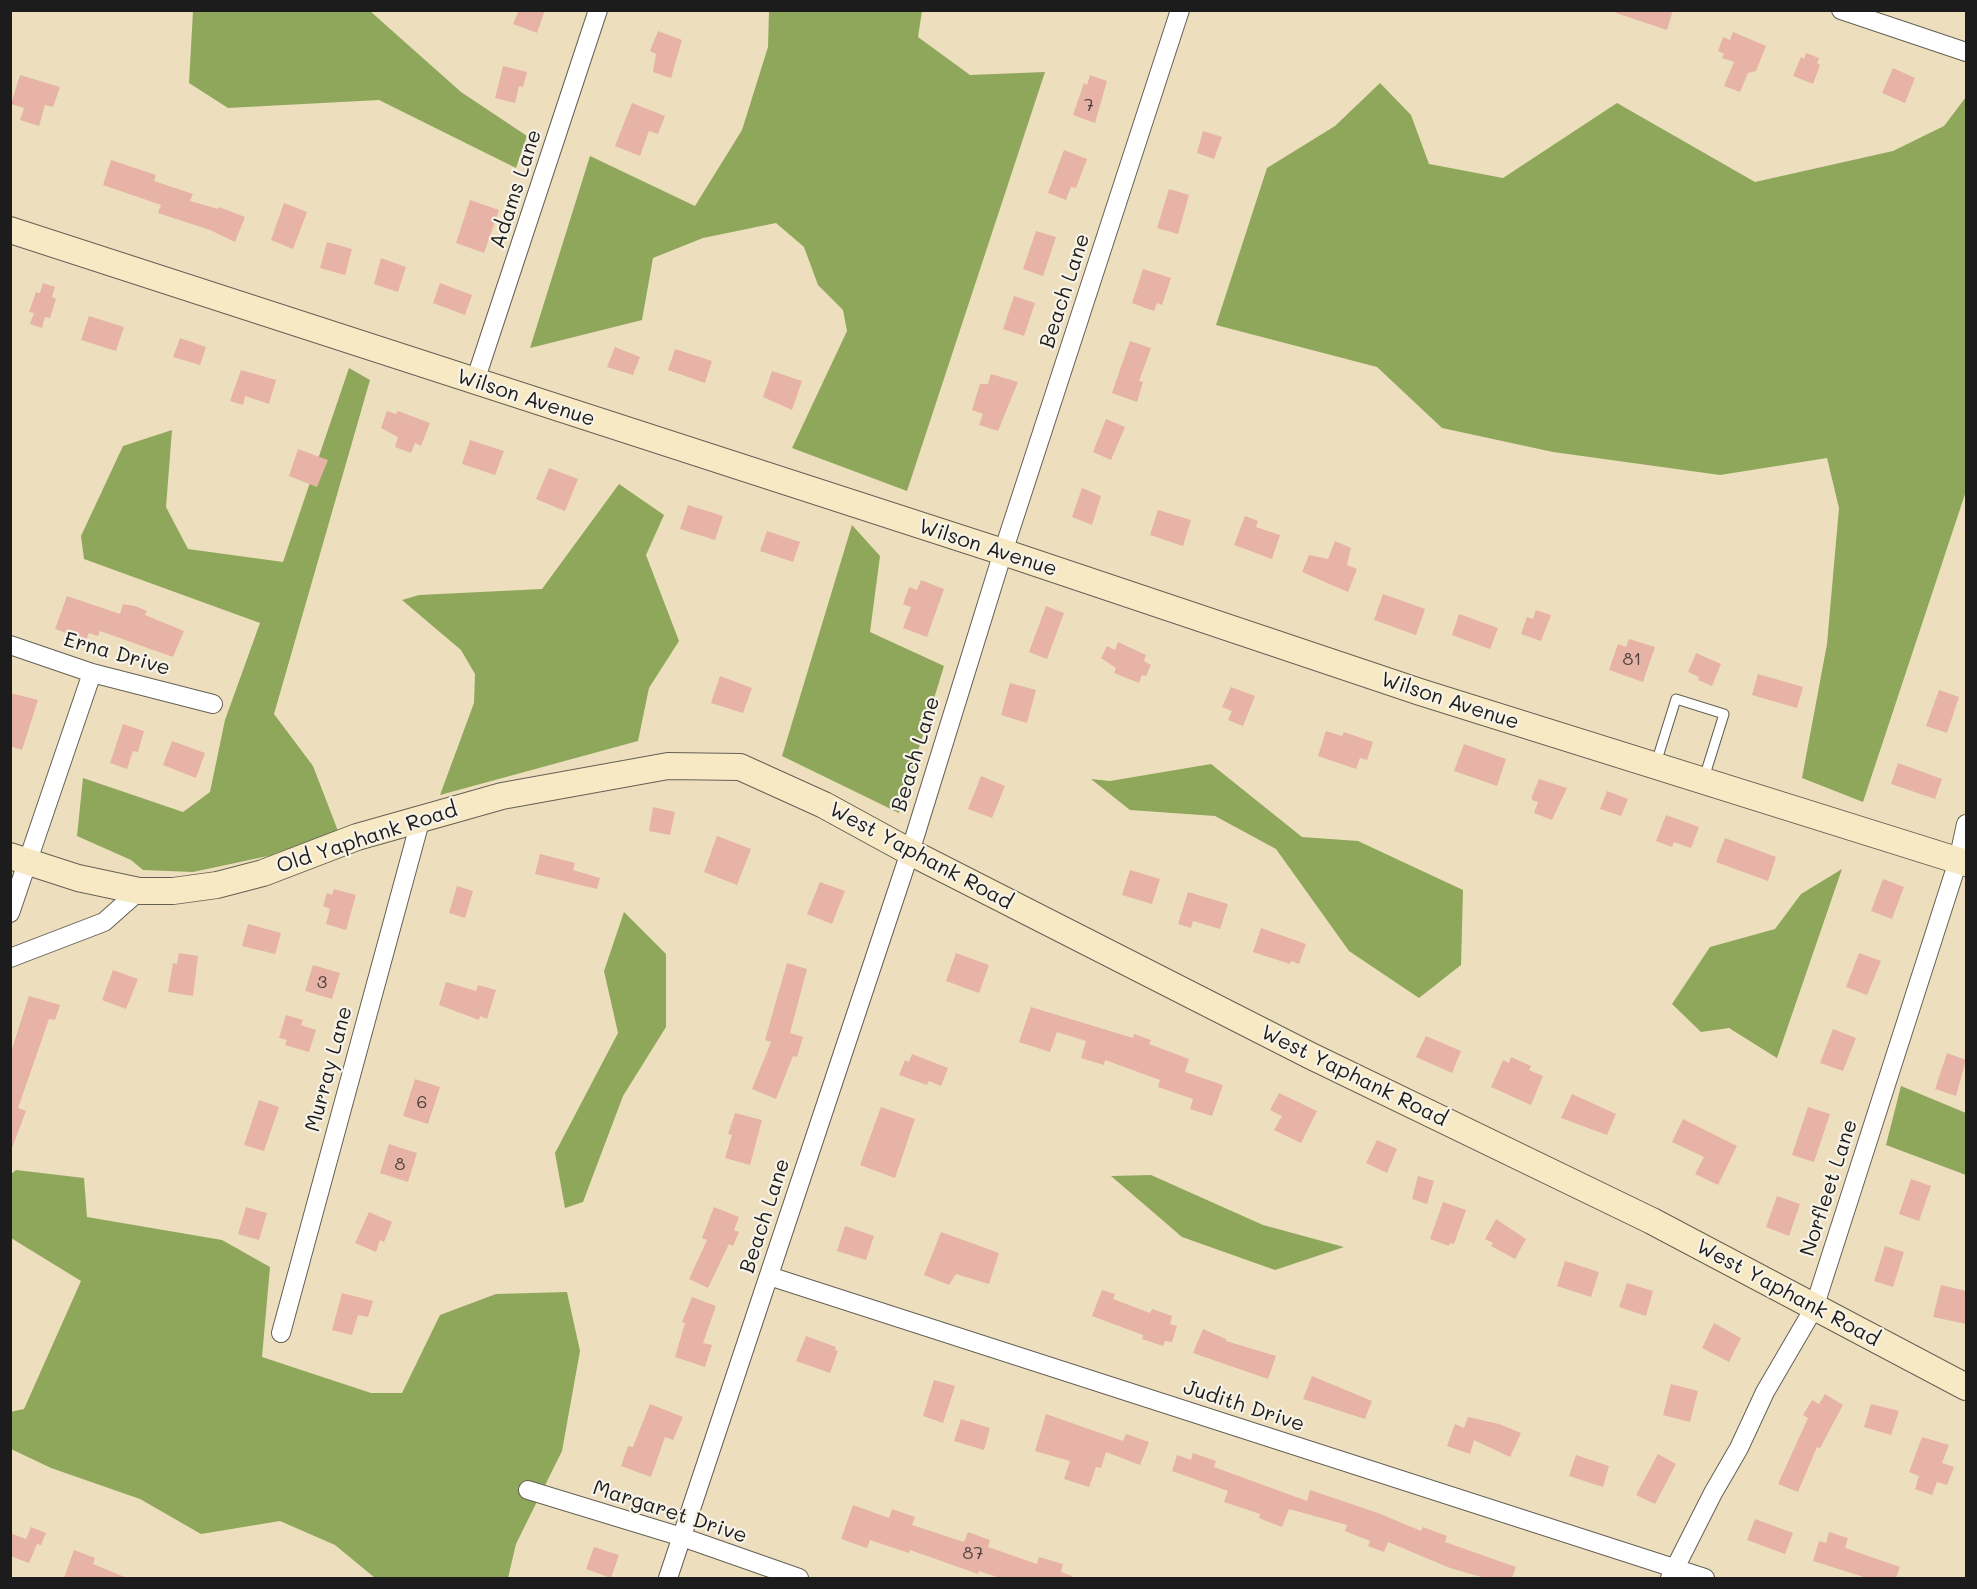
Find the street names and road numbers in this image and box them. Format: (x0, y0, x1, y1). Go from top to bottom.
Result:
street label: Adams Lane (485, 126, 547, 252)
street label: Beach Lane (1035, 231, 1095, 351)
street label: Wilson Avenue (454, 364, 598, 432)
street label: Wilson Avenue (916, 514, 1060, 582)
street label: Erna Drive (61, 627, 173, 681)
street label: Wilson Avenue (1378, 667, 1522, 735)
street label: Beach Lane (887, 694, 945, 814)
street label: Old Yaphank Road (273, 797, 461, 879)
street label: West Yaphank Road (825, 797, 1017, 915)
street label: Murray Lane (300, 1004, 358, 1134)
street label: West Yaphank Road (1257, 1020, 1451, 1132)
street label: Norfleet Lane (1795, 1116, 1863, 1260)
street label: Beach Lane (735, 1156, 795, 1276)
street label: West Yaphank Road (1692, 1234, 1884, 1352)
street label: Judith Drive (1180, 1375, 1308, 1437)
street label: Margaret Drive (590, 1475, 750, 1549)

